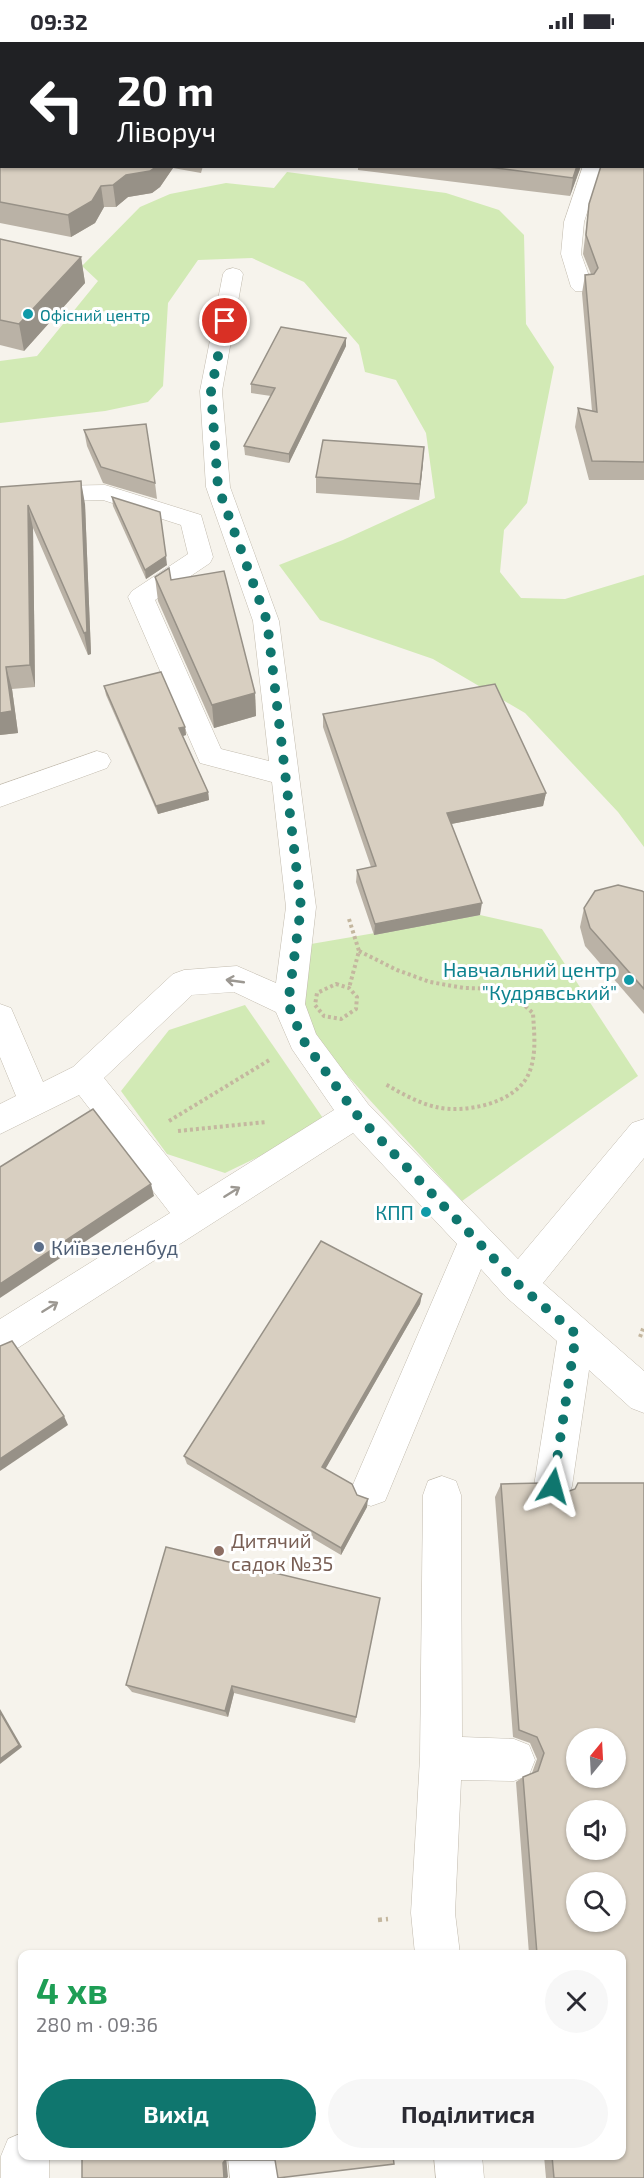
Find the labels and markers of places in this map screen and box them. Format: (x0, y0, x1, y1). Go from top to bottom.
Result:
pin (199, 295, 250, 346)
place label: Офісний центр (40, 305, 150, 324)
marker: Офісний центр (21, 307, 35, 321)
place label: Навчальний центр "Кудрявський" (443, 957, 617, 1005)
marker: Навчальний центр "Кудрявський" (622, 973, 636, 987)
place label: КПП (375, 1200, 414, 1224)
marker: КПП (419, 1205, 433, 1219)
place label: Київзеленбуд (51, 1235, 178, 1260)
marker: Київзеленбуд (32, 1240, 46, 1254)
place label: Дитячий садок №35 (231, 1528, 333, 1575)
marker: Дитячий садок №35 (212, 1544, 226, 1558)

